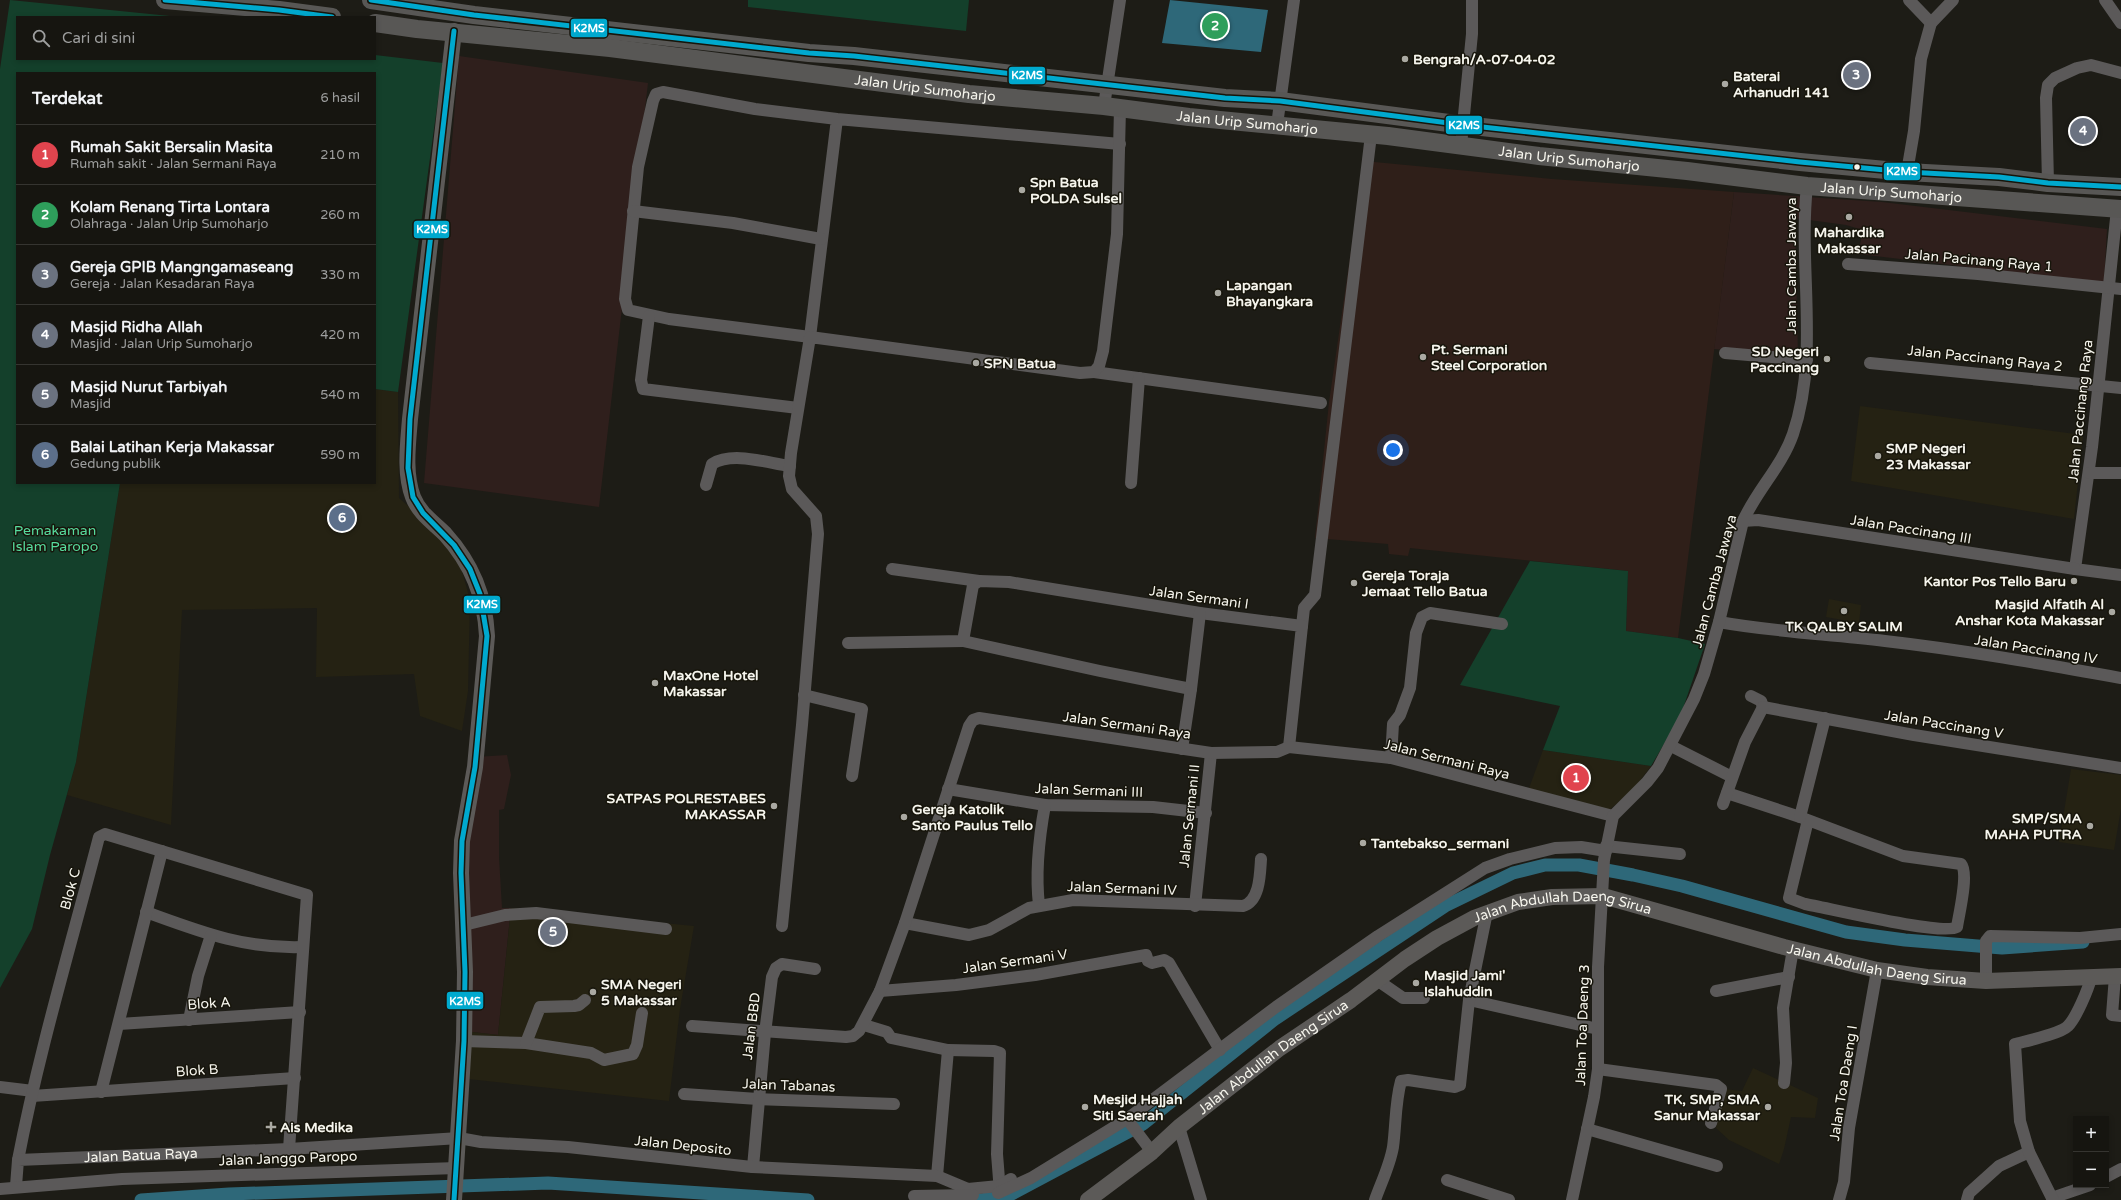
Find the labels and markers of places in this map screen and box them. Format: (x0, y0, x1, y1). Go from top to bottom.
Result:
pin: 2 (1202, 11, 1228, 41)
place label: Bengrah/A-07-04-02 (1413, 51, 1556, 68)
marker: Bengrah/A-07-04-02 (1400, 54, 1410, 64)
pin: 3 (1843, 60, 1869, 90)
place label: Baterai Arhanudri 141 (1733, 68, 1830, 101)
marker: Baterai Arhanudri 141 (1720, 79, 1730, 89)
pin: 4 (2070, 116, 2096, 146)
unlabelled marker (1852, 162, 1862, 172)
place label: Spn Batua POLDA Sulsel (1030, 174, 1122, 207)
marker: Spn Batua POLDA Sulsel (1017, 185, 1027, 195)
marker: Mahardika Makassar (1844, 212, 1854, 222)
place label: Mahardika Makassar (1814, 224, 1884, 257)
place label: Lapangan Bhayangkara (1226, 277, 1313, 310)
marker: Lapangan Bhayangkara (1213, 288, 1223, 298)
place label: Pt. Sermani Steel Corporation (1431, 341, 1547, 374)
place label: SD Negeri Paccinang (1750, 343, 1819, 376)
marker: Pt. Sermani Steel Corporation (1418, 352, 1428, 362)
marker: SD Negeri Paccinang (1822, 354, 1832, 364)
place label: SPN Batua (984, 355, 1056, 372)
marker: SPN Batua (971, 358, 981, 368)
place label: SMP Negeri 23 Makassar (1886, 440, 1971, 473)
marker: SMP Negeri 23 Makassar (1873, 451, 1883, 461)
pin: 6 (329, 503, 355, 533)
place label: Gereja Toraja Jemaat Tello Batua (1361, 567, 1488, 600)
place label: Kantor Pos Tello Baru (1923, 573, 2066, 590)
marker: Kantor Pos Tello Baru (2069, 576, 2079, 586)
marker: Gereja Toraja Jemaat Tello Batua (1349, 578, 1359, 588)
place label: Masjid Alfatih Al Anshar Kota Makassar (1955, 596, 2105, 629)
marker: TK QALBY SALIM (1839, 606, 1849, 616)
marker: Masjid Alfatih Al Anshar Kota Makassar (2107, 607, 2117, 617)
place label: TK QALBY SALIM (1784, 618, 1903, 635)
place label: MaxOne Hotel Makassar (663, 667, 759, 700)
marker: MaxOne Hotel Makassar (650, 678, 660, 688)
pin: 1 (1563, 763, 1589, 793)
place label: SATPAS POLRESTABES MAKASSAR (607, 790, 766, 823)
marker: SATPAS POLRESTABES MAKASSAR (769, 801, 779, 811)
place label: Gereja Katolik Santo Paulus Tello (912, 801, 1034, 834)
place label: SMP/SMA MAHA PUTRA (1984, 810, 2083, 843)
marker: Gereja Katolik Santo Paulus Tello (899, 812, 909, 822)
marker: SMP/SMA MAHA PUTRA (2085, 821, 2095, 831)
place label: Tantebakso_sermani (1370, 835, 1509, 852)
marker: Tantebakso_sermani (1358, 838, 1368, 848)
pin: 5 (540, 917, 566, 947)
place label: Masjid Jami' Islahuddin (1424, 967, 1505, 1000)
place label: SMA Negeri 5 Makassar (601, 976, 682, 1009)
marker: Masjid Jami' Islahuddin (1411, 978, 1421, 988)
marker: SMA Negeri 5 Makassar (588, 987, 598, 997)
place label: Mesjid Hajjah Siti Saerah (1093, 1091, 1182, 1124)
place label: TK, SMP, SMA Sanur Makassar (1654, 1091, 1761, 1124)
marker: Mesjid Hajjah Siti Saerah (1080, 1102, 1090, 1112)
marker: TK, SMP, SMA Sanur Makassar (1763, 1102, 1773, 1112)
place label: Ais Medika (280, 1119, 353, 1136)
marker: Ais Medika (265, 1121, 277, 1133)

